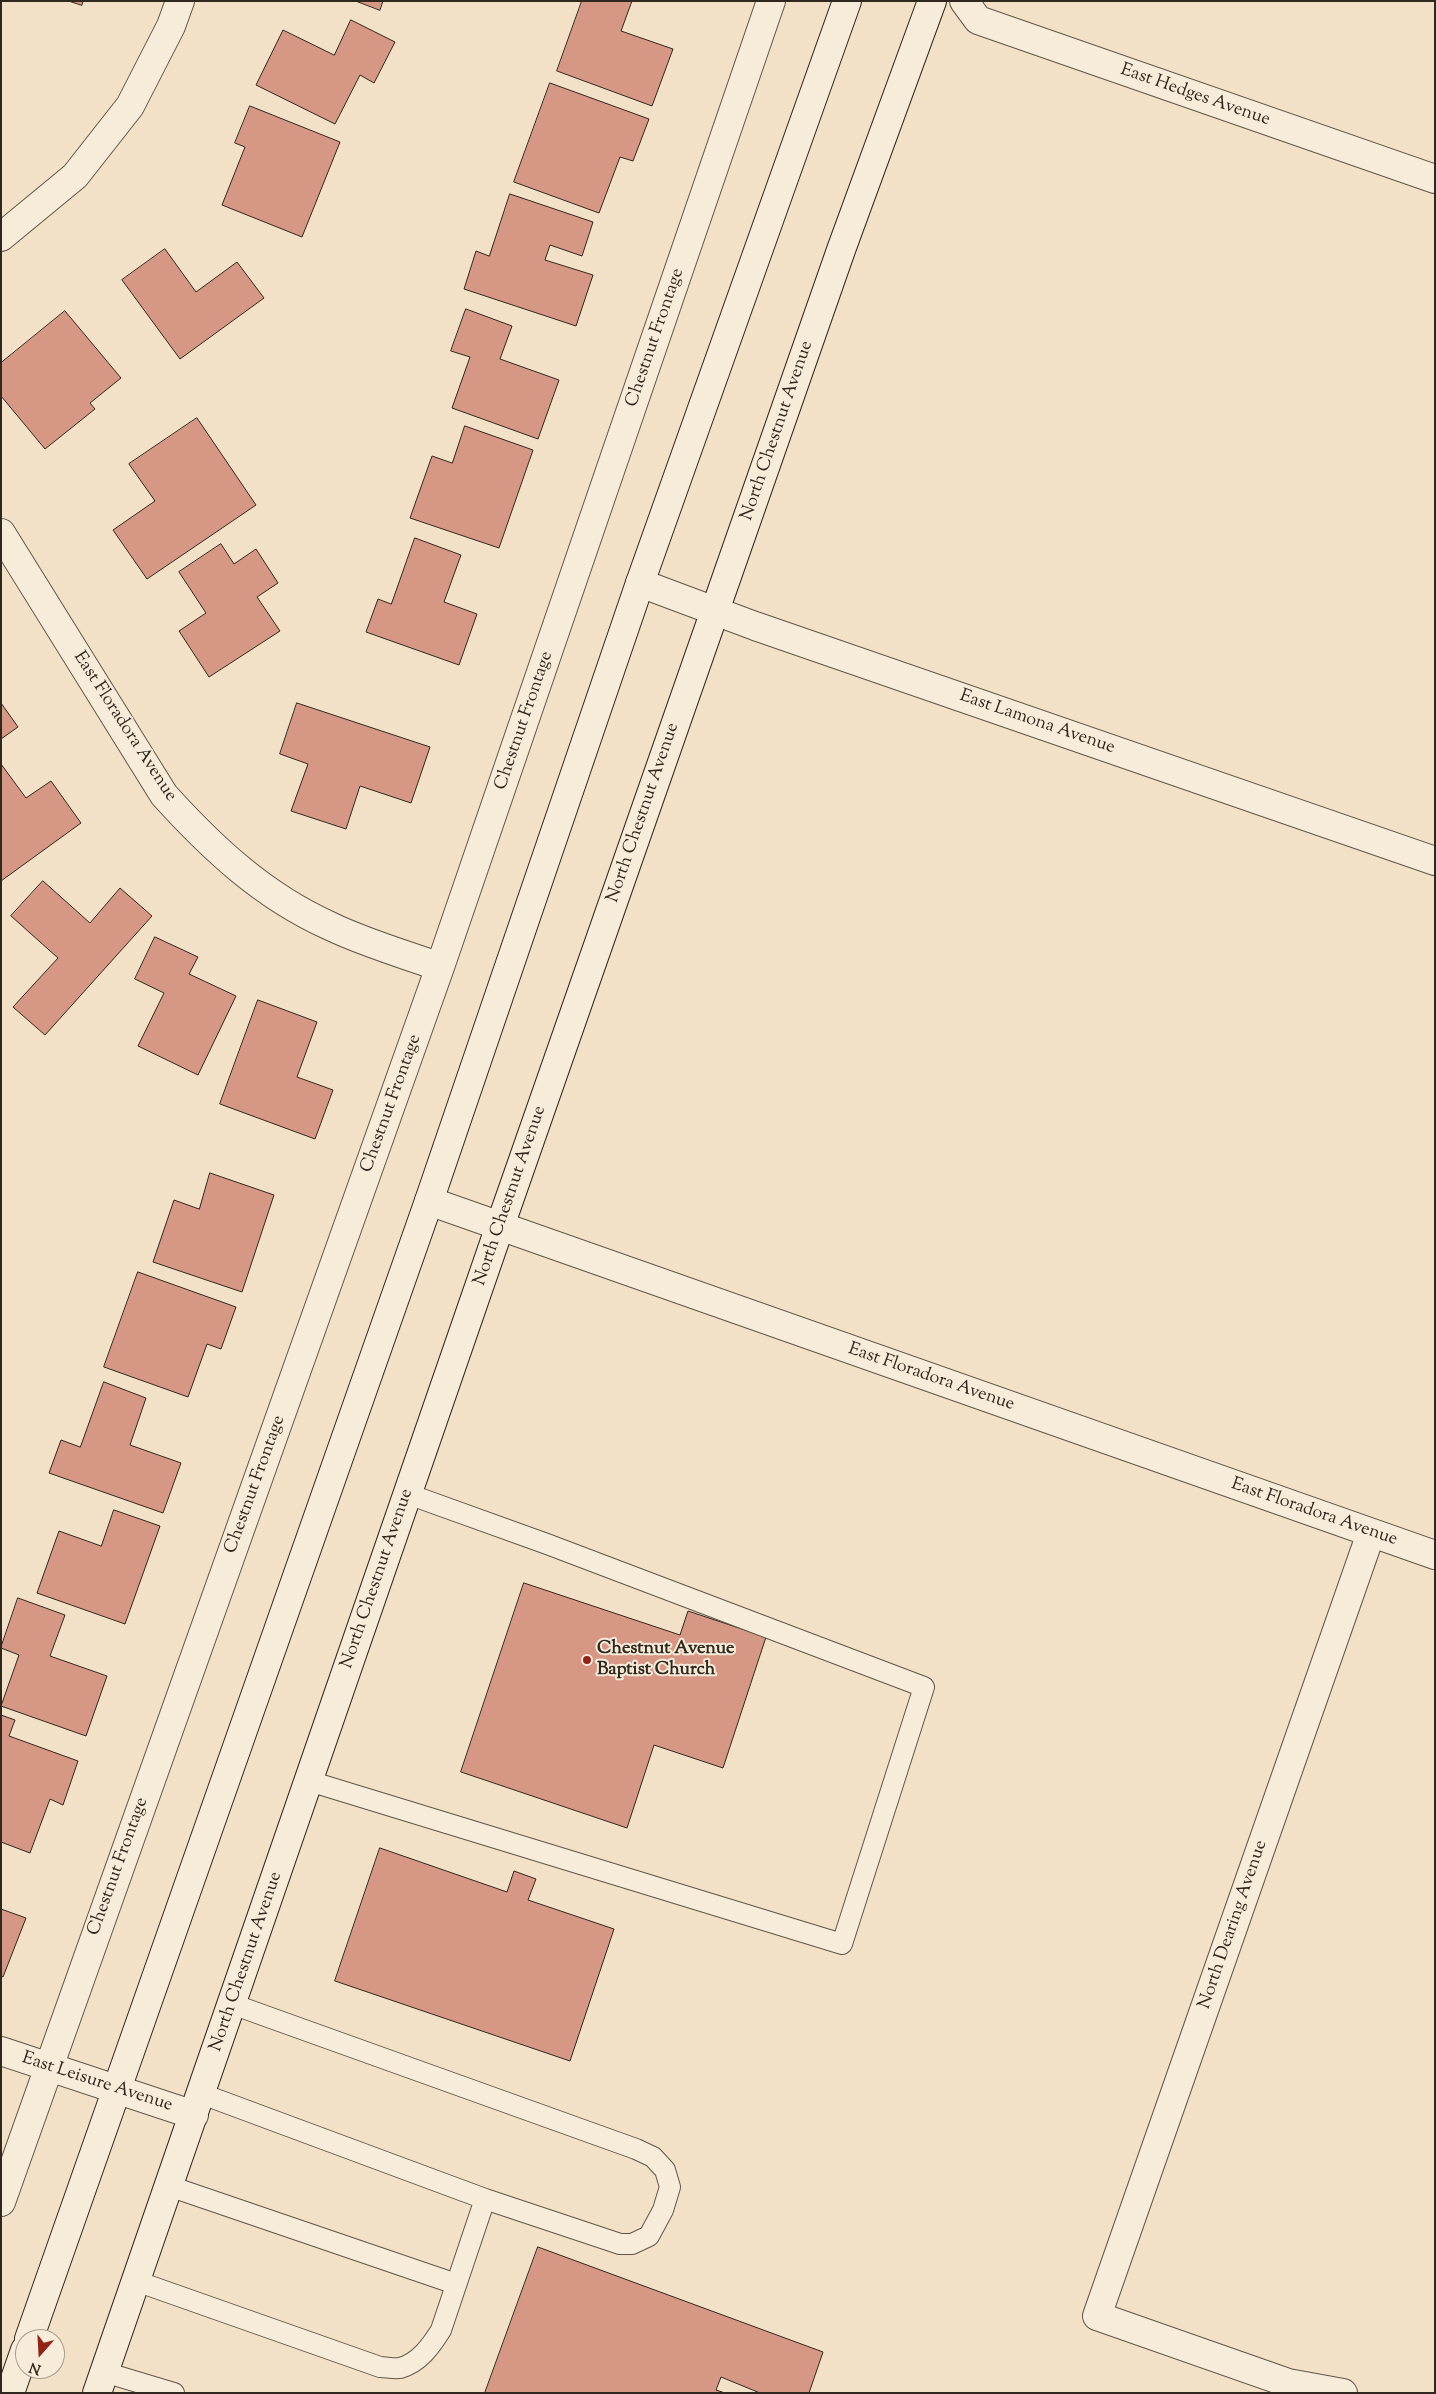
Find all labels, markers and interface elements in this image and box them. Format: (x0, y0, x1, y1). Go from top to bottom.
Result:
street label: East Hedges Avenue (1117, 60, 1273, 132)
street label: Chestnut Frontage (622, 266, 690, 410)
street label: North Chestnut Avenue (737, 338, 819, 524)
street label: East Floradora Avenue (67, 648, 181, 806)
street label: Chestnut Frontage (491, 649, 559, 793)
street label: East Lamona Avenue (956, 686, 1118, 760)
street label: North Chestnut Avenue (603, 720, 685, 906)
street label: Chestnut Frontage (357, 1032, 427, 1176)
street label: North Chestnut Avenue (470, 1103, 552, 1289)
street label: East Floradora Avenue (845, 1339, 1017, 1417)
street label: Chestnut Frontage (221, 1413, 291, 1557)
street label: East Floradora Avenue (1228, 1474, 1400, 1552)
street label: North Chestnut Avenue (337, 1486, 419, 1672)
place label: Chestnut Avenue Baptist Church (597, 1639, 734, 1682)
marker: Chestnut Avenue Baptist Church (581, 1654, 593, 1666)
street label: Chestnut Frontage (84, 1795, 154, 1939)
street label: North Dearing Avenue (1195, 1838, 1273, 2012)
street label: North Chestnut Avenue (206, 1869, 288, 2055)
street label: East Leisure Avenue (19, 2048, 175, 2118)
north arrow (15, 2329, 65, 2379)
text: N (27, 2356, 44, 2379)

